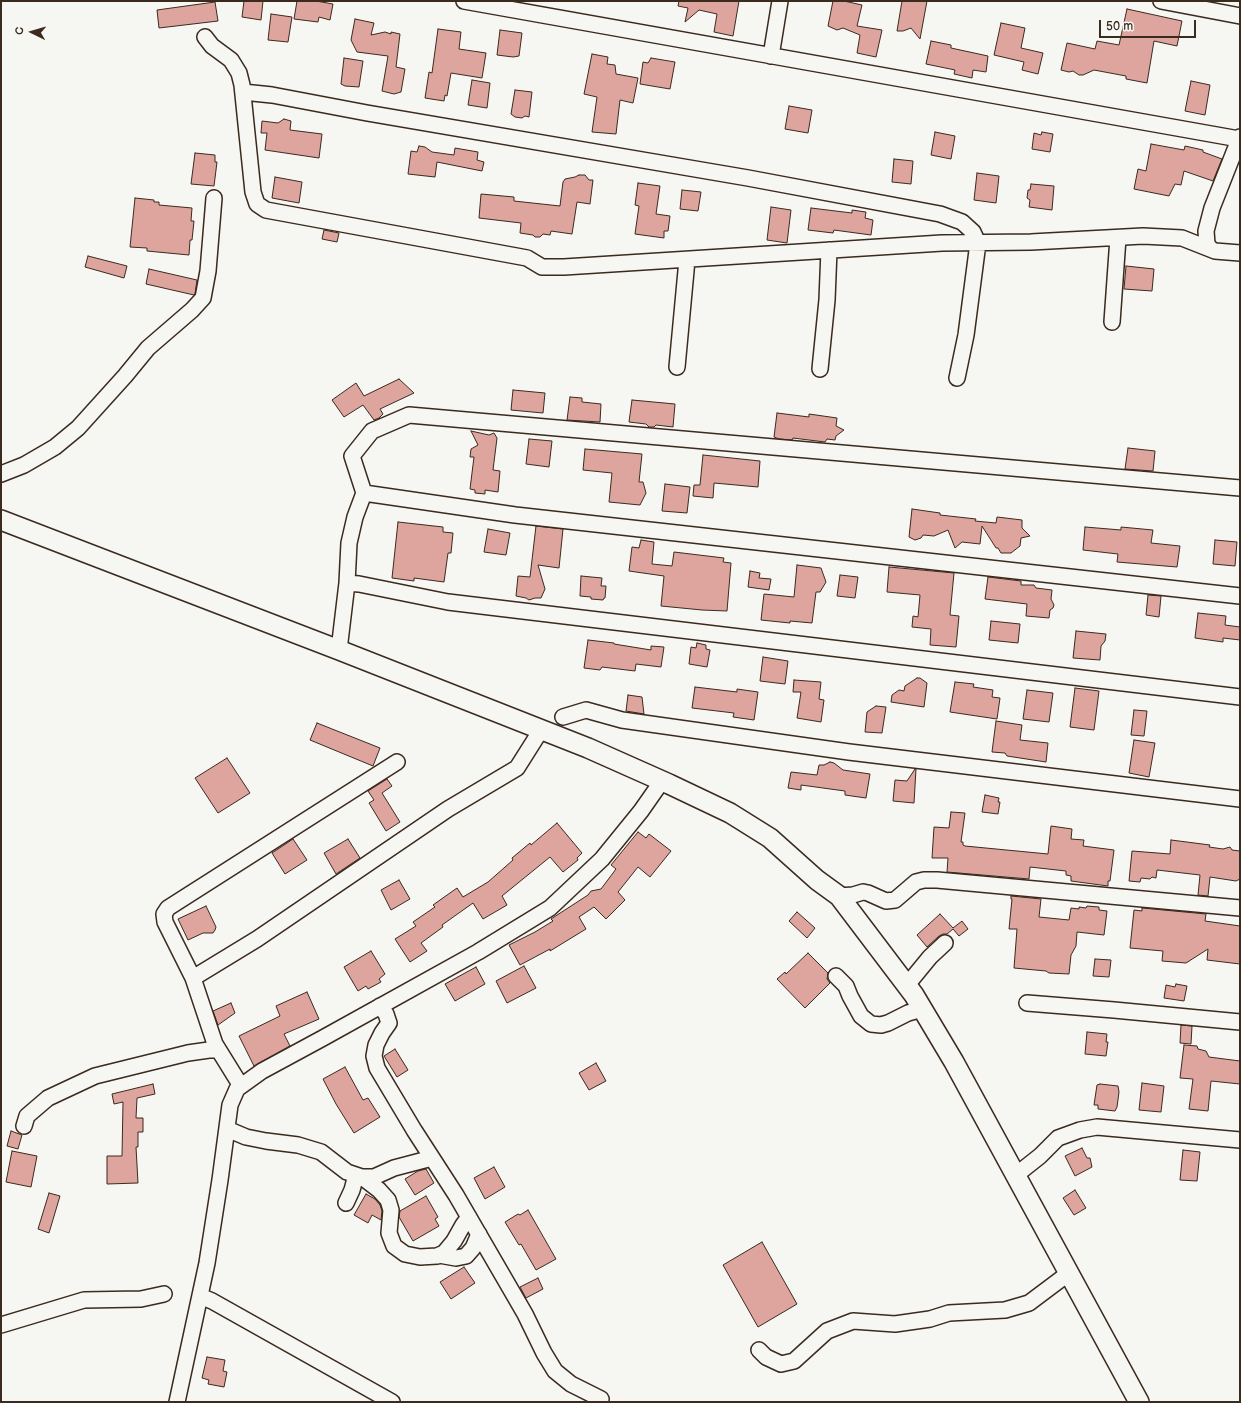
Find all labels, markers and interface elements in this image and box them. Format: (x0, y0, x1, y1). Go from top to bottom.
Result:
north arrow (12, 12, 52, 52)
scale bar (1101, 12, 1198, 38)
text: 50 m (1106, 19, 1133, 34)
text: С (13, 27, 26, 35)

